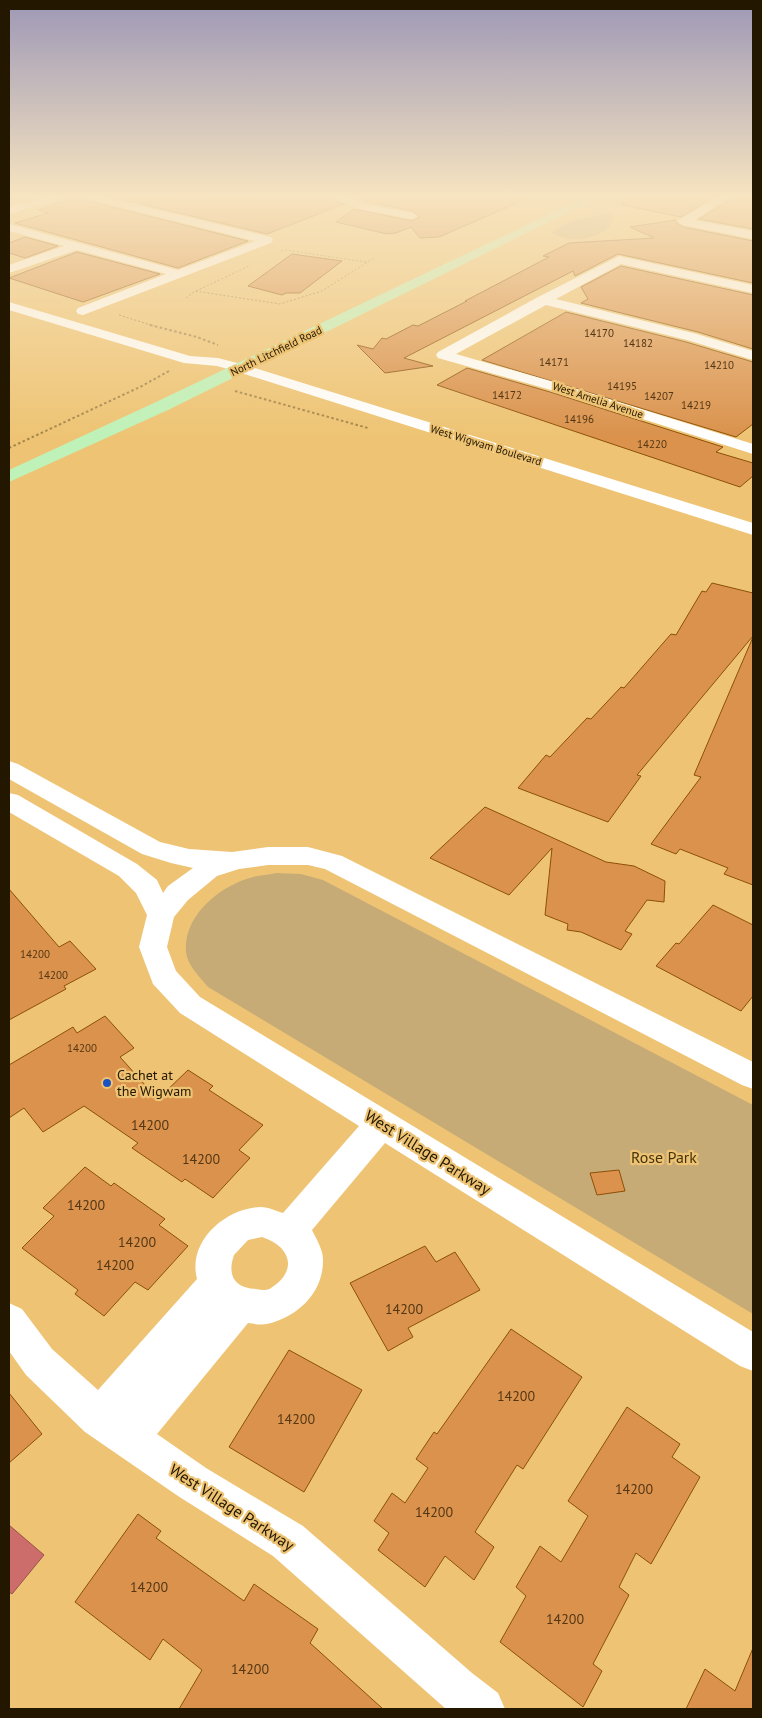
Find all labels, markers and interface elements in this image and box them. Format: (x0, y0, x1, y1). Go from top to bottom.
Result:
street label: North Litchfield Road (228, 323, 324, 379)
house number: 14170 (584, 326, 614, 340)
house number: 14182 (623, 336, 653, 350)
house number: 14171 (539, 355, 569, 369)
house number: 14210 (704, 358, 734, 372)
street label: West Amelia Avenue (551, 379, 646, 421)
house number: 14195 (607, 379, 637, 393)
house number: 14172 (492, 388, 522, 402)
house number: 14207 (644, 389, 674, 403)
house number: 14219 (681, 398, 711, 412)
house number: 14196 (564, 412, 594, 426)
street label: West Wigwam Boulevard (429, 421, 544, 469)
house number: 14220 (637, 437, 667, 451)
house number: 14200 (20, 947, 50, 961)
house number: 14200 (38, 968, 68, 982)
house number: 14200 (67, 1041, 97, 1055)
place label: Cachet at the Wigwam (117, 1066, 191, 1100)
marker: Cachet at the Wigwam (101, 1077, 113, 1089)
street label: West Village Parkway (361, 1105, 495, 1199)
house number: 14200 (131, 1116, 169, 1134)
park label: Rose Park (631, 1147, 697, 1167)
house number: 14200 (182, 1150, 220, 1168)
house number: 14200 (67, 1196, 105, 1214)
house number: 14200 (118, 1233, 156, 1251)
house number: 14200 (96, 1256, 134, 1274)
house number: 14200 (385, 1300, 423, 1318)
house number: 14200 (497, 1387, 535, 1405)
house number: 14200 (277, 1410, 315, 1428)
street label: West Village Parkway (166, 1459, 299, 1555)
house number: 14200 (615, 1480, 653, 1498)
house number: 14200 (415, 1503, 453, 1521)
house number: 14200 (130, 1578, 168, 1596)
house number: 14200 (546, 1610, 584, 1628)
house number: 14200 (231, 1660, 269, 1678)

